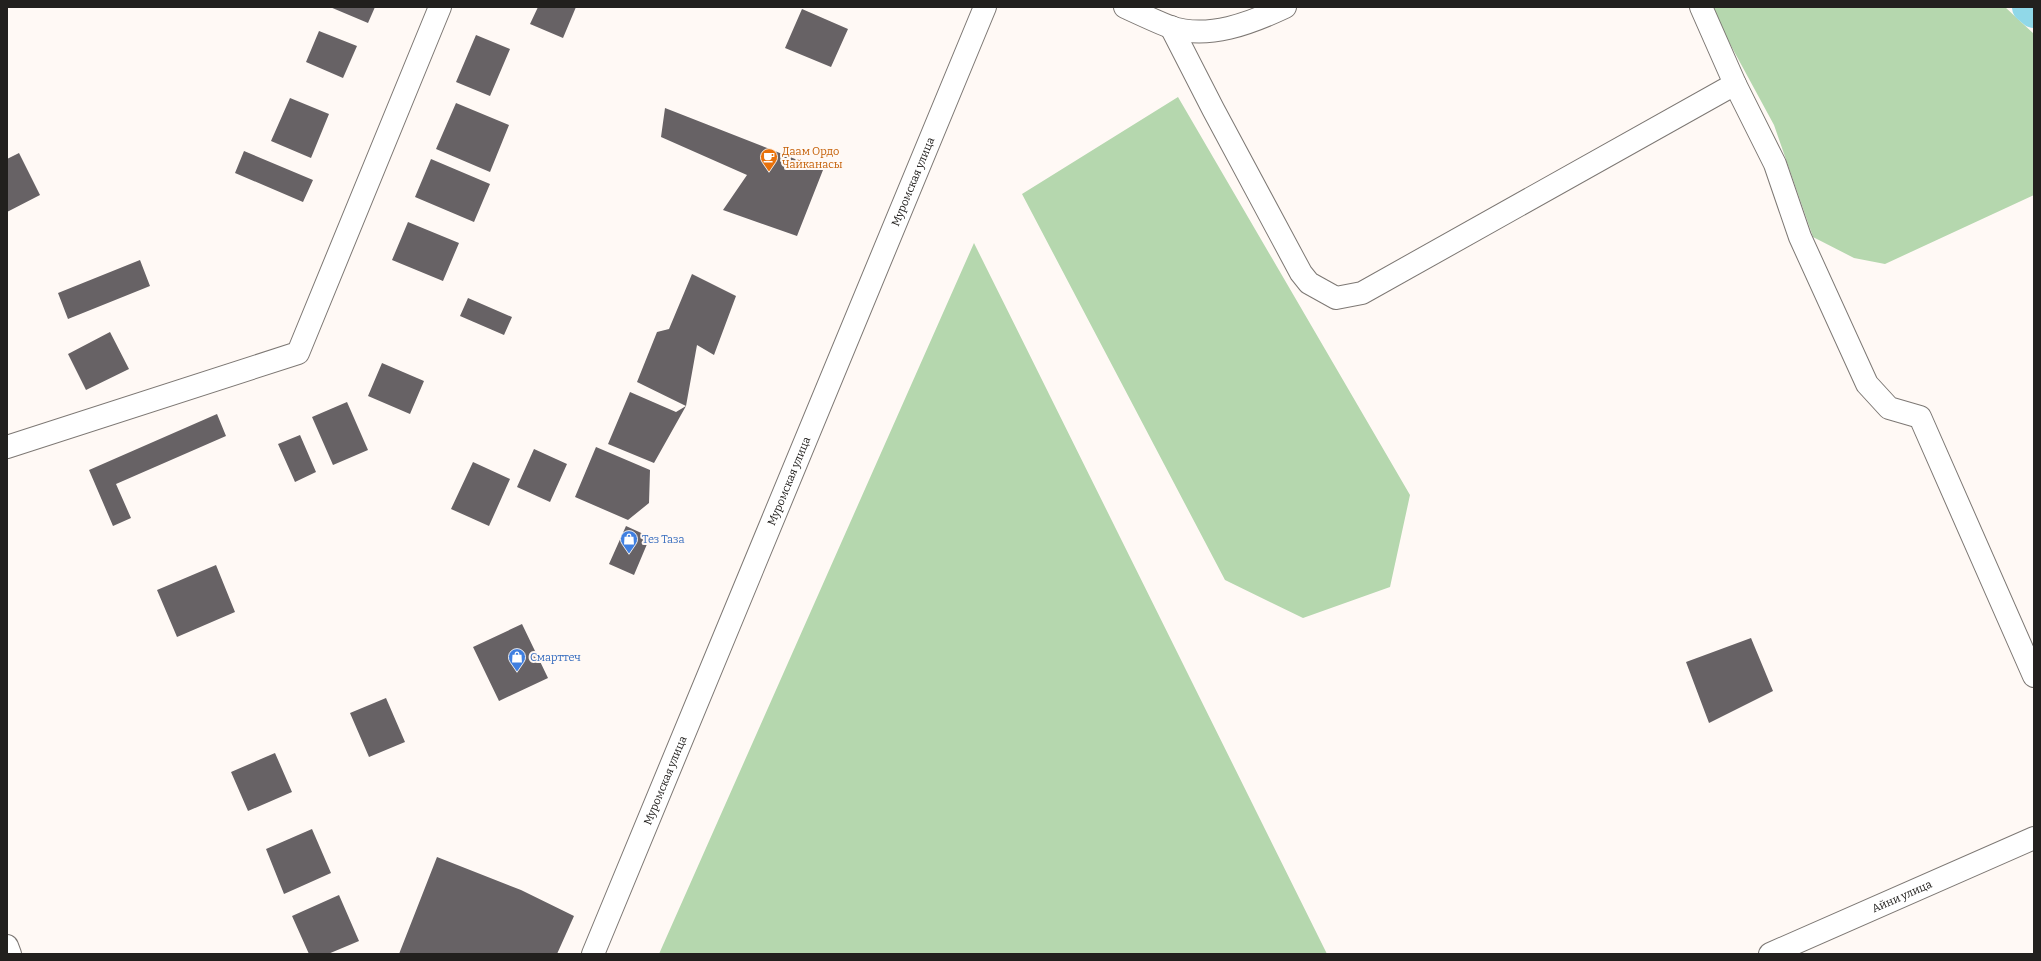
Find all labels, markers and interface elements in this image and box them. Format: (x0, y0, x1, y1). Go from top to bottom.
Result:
street label: Муромская улица (889, 135, 937, 228)
place label: Даам Ордо Чайканасы (782, 145, 843, 171)
cafe icon: Даам Ордо Чайканасы (759, 147, 779, 172)
street label: Муромская улица (765, 435, 813, 527)
shop icon: Тез Таза (619, 529, 639, 554)
place label: Тез Таза (642, 533, 684, 546)
shop icon: Смарттеч (507, 647, 527, 672)
place label: Смарттеч (530, 651, 581, 664)
street label: Муромская улица (641, 734, 689, 827)
street label: Айни улица (1870, 877, 1934, 915)

